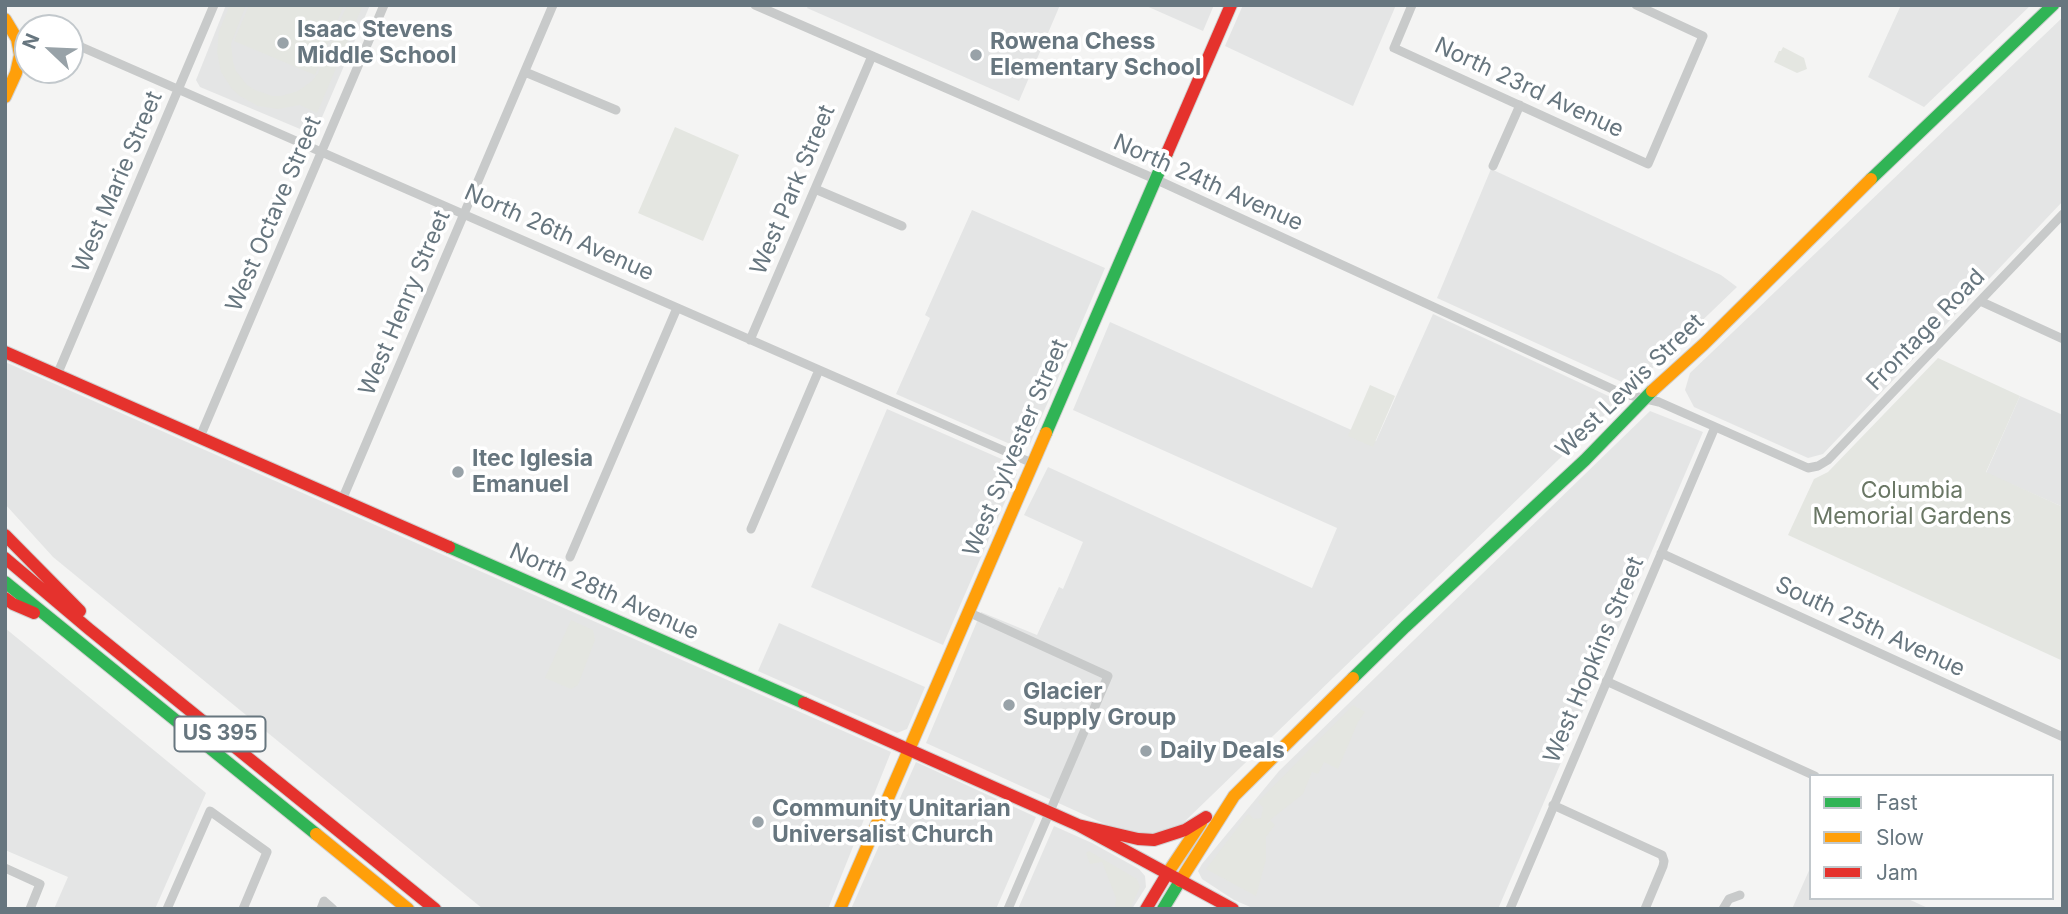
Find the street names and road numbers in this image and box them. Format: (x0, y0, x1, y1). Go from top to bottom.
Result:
street label: North 23rd Avenue (1430, 32, 1628, 144)
street label: West Marie Street (67, 87, 169, 277)
street label: West Park Street (745, 101, 841, 279)
street label: West Octave Street (220, 112, 328, 316)
street label: North 24th Avenue (1109, 129, 1307, 237)
street label: North 26th Avenue (460, 179, 658, 287)
street label: West Henry Street (354, 206, 456, 400)
street label: Frontage Road (1861, 263, 1991, 397)
street label: West Lewis Street (1550, 308, 1710, 464)
street label: West Sylvester Street (958, 335, 1074, 561)
street label: North 28th Avenue (505, 538, 703, 646)
street label: West Hopkins Street (1538, 553, 1650, 767)
street label: South 25th Avenue (1771, 571, 1969, 683)
road number: US 395 (174, 716, 266, 752)

